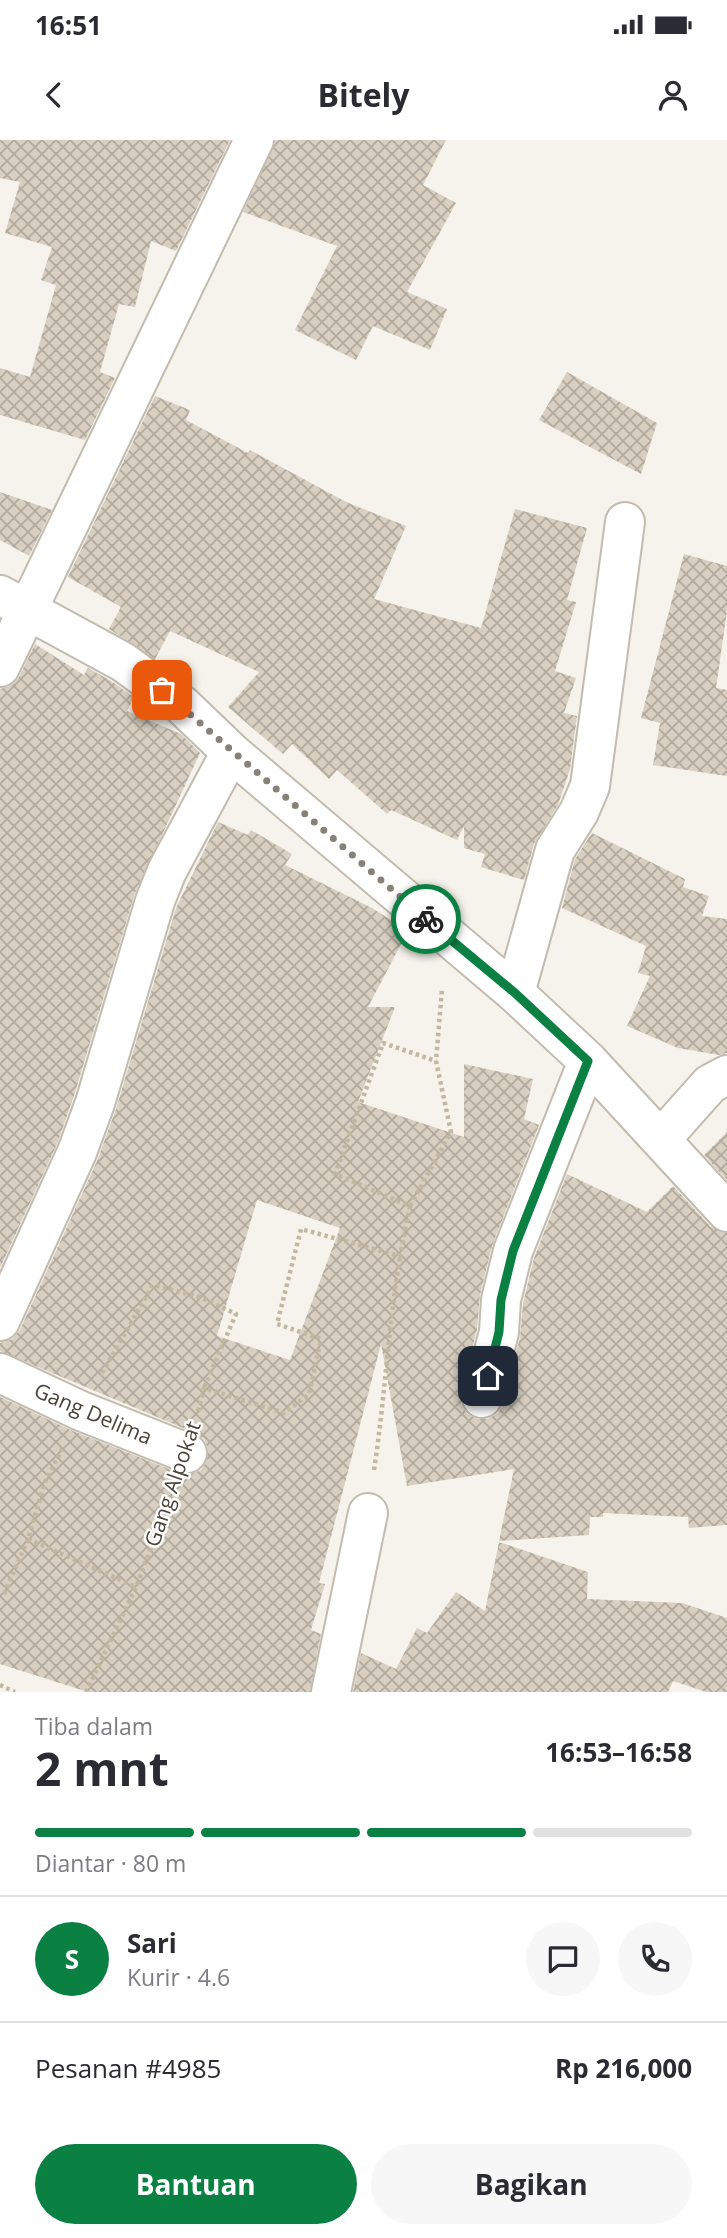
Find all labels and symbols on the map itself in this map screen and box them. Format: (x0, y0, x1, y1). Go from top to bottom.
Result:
pin (132, 660, 192, 720)
courier (391, 884, 461, 954)
pin (458, 1346, 518, 1406)
street label: Gang Delima (30, 1376, 157, 1450)
street label: Gang Alpokat (138, 1417, 207, 1550)

